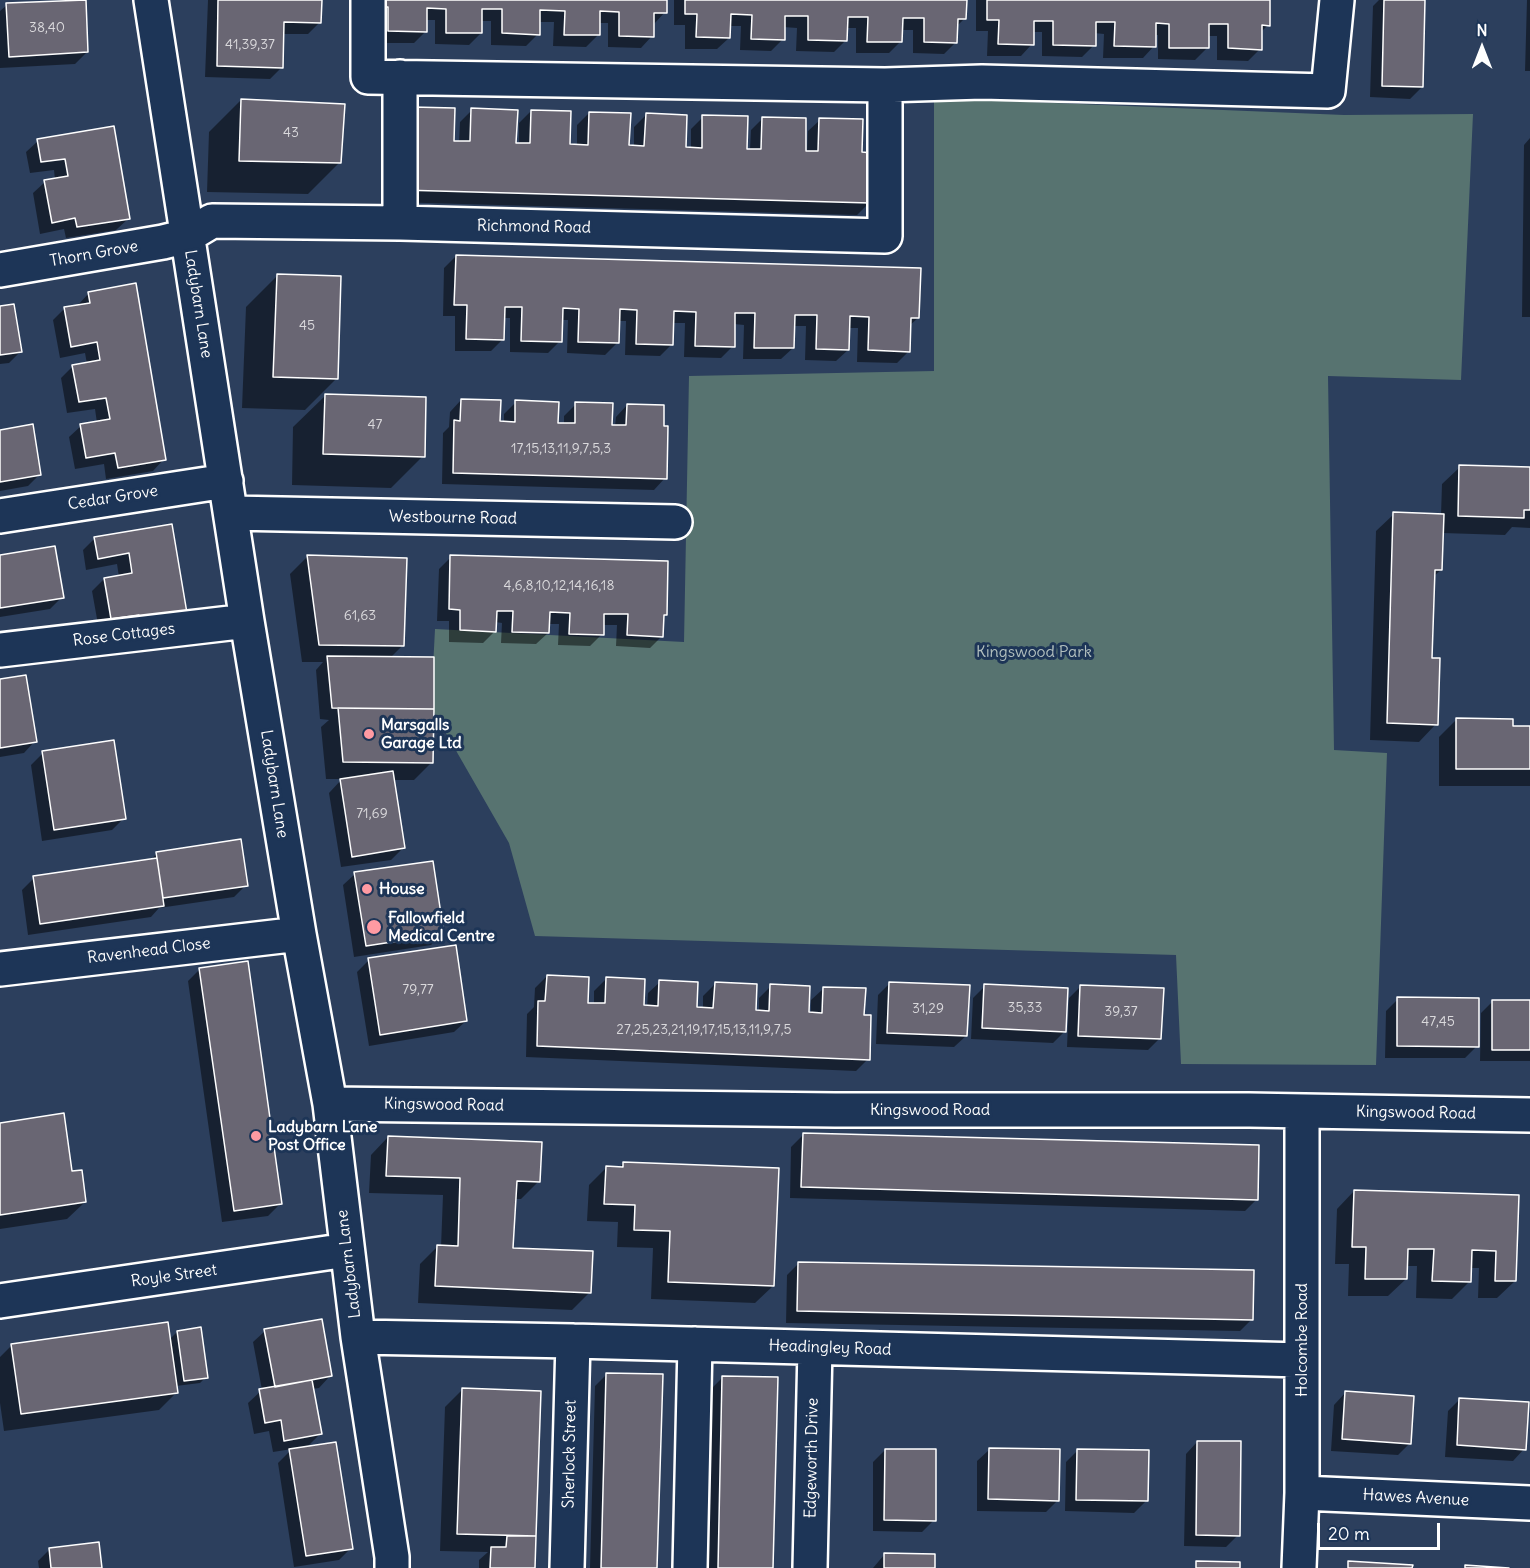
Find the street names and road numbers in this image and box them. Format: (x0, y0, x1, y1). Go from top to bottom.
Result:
street label: Richmond Road (477, 216, 591, 238)
street label: Thorn Grove (48, 237, 140, 271)
street label: Ladybarn Lane (180, 248, 216, 360)
street label: Cedar Grove (67, 481, 159, 515)
street label: Westbourne Road (389, 507, 517, 529)
street label: Rose Cottages (72, 619, 176, 651)
street label: Ladybarn Lane (256, 728, 292, 840)
street label: Ravenhead Close (86, 934, 212, 968)
street label: Kingswood Road (384, 1094, 504, 1116)
street label: Kingswood Road (870, 1100, 990, 1120)
street label: Kingswood Road (1356, 1102, 1476, 1124)
street label: Ladybarn Lane (333, 1209, 365, 1319)
street label: Royle Street (130, 1260, 218, 1292)
street label: Holcombe Road (1292, 1283, 1312, 1397)
street label: Headingley Road (768, 1336, 892, 1360)
street label: Edgeworth Drive (801, 1398, 823, 1518)
street label: Sherlock Street (559, 1400, 581, 1508)
street label: Hawes Avenue (1362, 1486, 1470, 1510)

